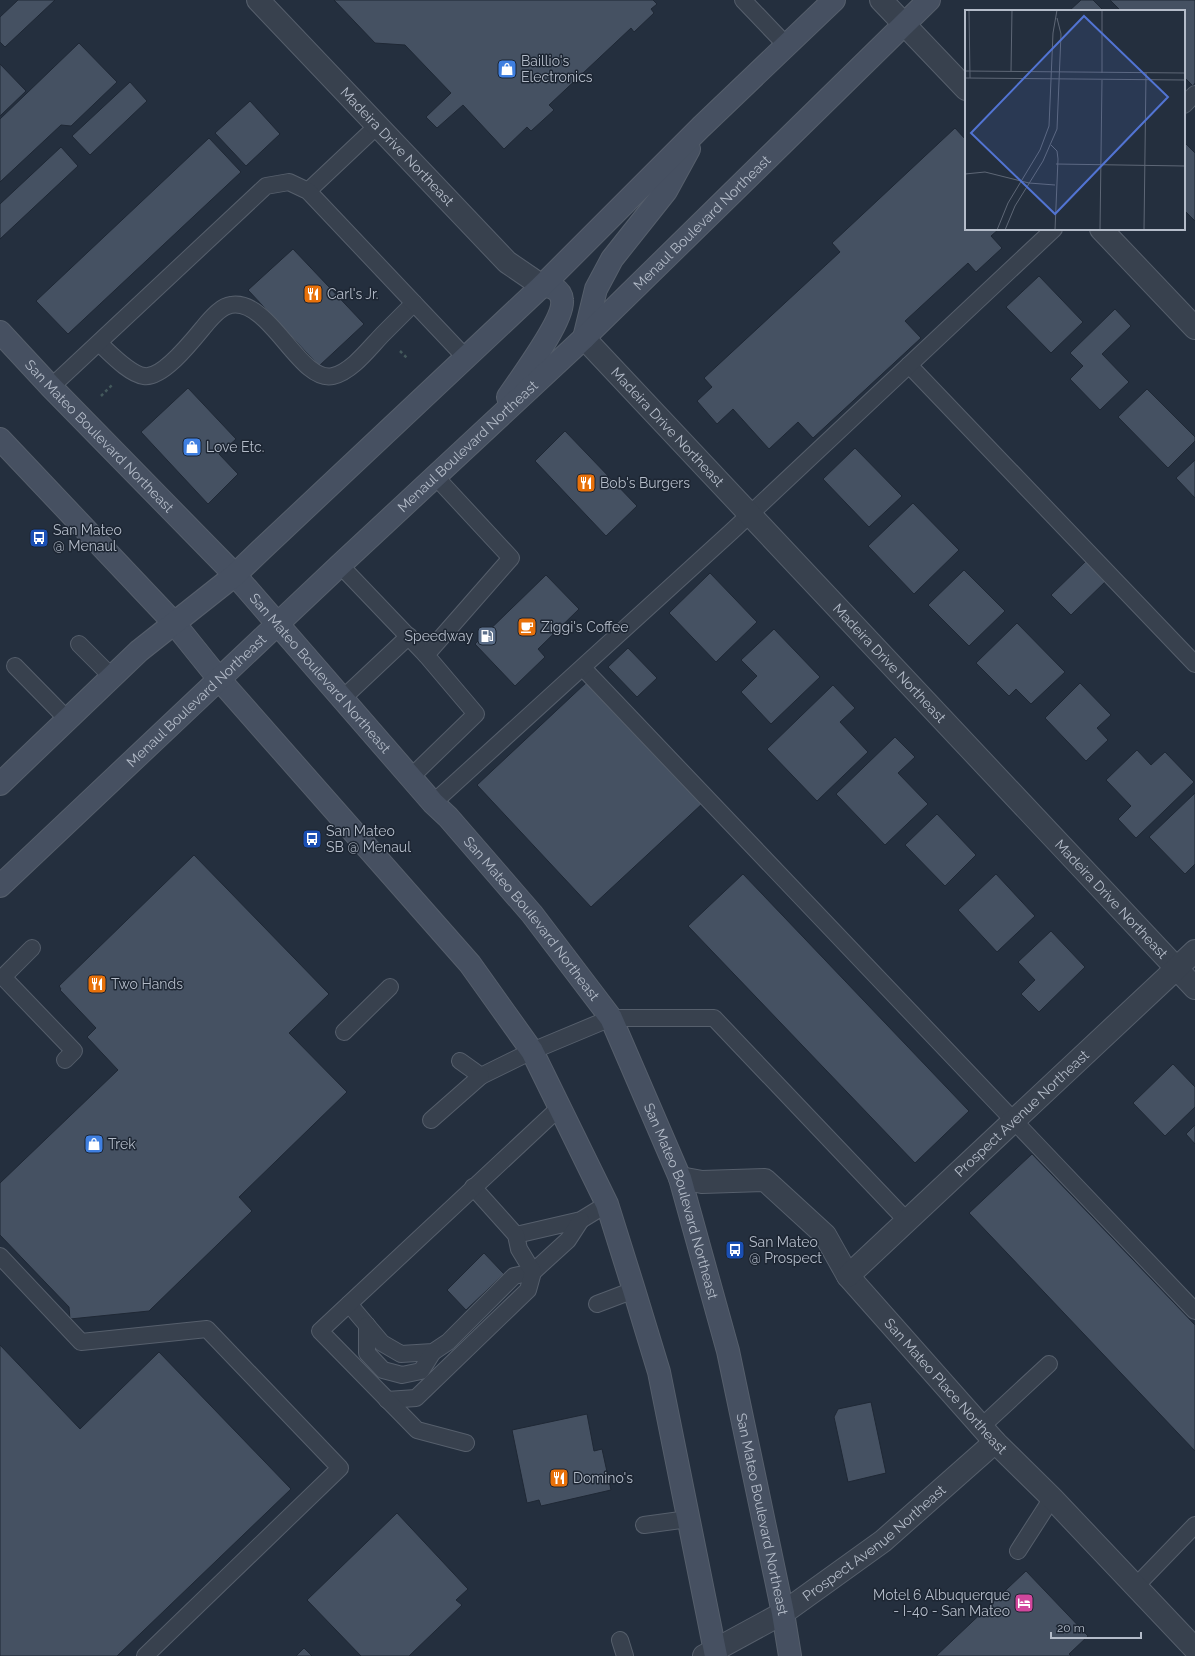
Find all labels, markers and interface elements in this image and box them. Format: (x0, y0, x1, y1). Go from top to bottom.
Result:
inset map (965, 10, 1185, 230)
place label: Baillio's Electronics (521, 53, 593, 85)
shop icon: Baillio's Electronics (496, 58, 518, 80)
street label: Madeira Drive Northeast (337, 84, 457, 209)
street label: Menaul Boulevard Northeast (630, 152, 774, 293)
restaurant icon: Carl's Jr. (302, 283, 324, 305)
place label: Carl's Jr. (327, 286, 378, 302)
street label: San Mateo Boulevard Northeast (22, 356, 177, 516)
street label: Madeira Drive Northeast (608, 364, 727, 490)
street label: Menaul Boulevard Northeast (394, 377, 541, 515)
shop icon: Love Etc. (181, 436, 203, 458)
place label: Love Etc. (206, 439, 264, 455)
restaurant icon: Bob's Burgers (575, 472, 597, 494)
place label: Bob's Burgers (600, 475, 690, 491)
place label: San Mateo @ Menaul (53, 522, 122, 554)
bus stop icon: San Mateo @ Menaul (28, 527, 50, 549)
street label: San Mateo Boulevard Northeast (247, 590, 394, 756)
street label: Madeira Drive Northeast (830, 600, 949, 726)
cafe icon: Ziggi's Coffee (516, 616, 538, 638)
place label: Ziggi's Coffee (541, 619, 628, 635)
fuel station icon: Speedway (476, 625, 498, 647)
place label: Speedway (405, 628, 473, 644)
street label: Menaul Boulevard Northeast (123, 631, 269, 770)
place label: San Mateo SB @ Menaul (326, 823, 411, 855)
bus stop icon: San Mateo SB @ Menaul (301, 828, 323, 850)
street label: San Mateo Boulevard Northeast (460, 833, 603, 1004)
street label: Madeira Drive Northeast (1052, 836, 1171, 962)
restaurant icon: Two Hands (86, 973, 108, 995)
place label: Two Hands (111, 976, 183, 992)
street label: Prospect Avenue Northeast (951, 1046, 1092, 1180)
street label: San Mateo Boulevard Northeast (641, 1101, 721, 1301)
shop icon: Trek (83, 1133, 105, 1155)
place label: Trek (108, 1136, 136, 1152)
place label: San Mateo @ Prospect (749, 1234, 822, 1266)
bus stop icon: San Mateo @ Prospect (724, 1239, 746, 1261)
street label: San Mateo Place Northeast (881, 1315, 1010, 1457)
street label: San Mateo Boulevard Northeast (733, 1412, 791, 1617)
restaurant icon: Domino's (548, 1467, 570, 1489)
place label: Domino's (573, 1470, 633, 1486)
street label: Prospect Avenue Northeast (800, 1481, 949, 1604)
place label: Motel 6 Albuquerque - I-40 - San Mateo (873, 1587, 1010, 1619)
hotel icon: Motel 6 Albuquerque - I-40 - San Mateo (1013, 1592, 1035, 1614)
scale bar (1051, 1614, 1141, 1640)
text: 20 m (1057, 1621, 1085, 1635)

